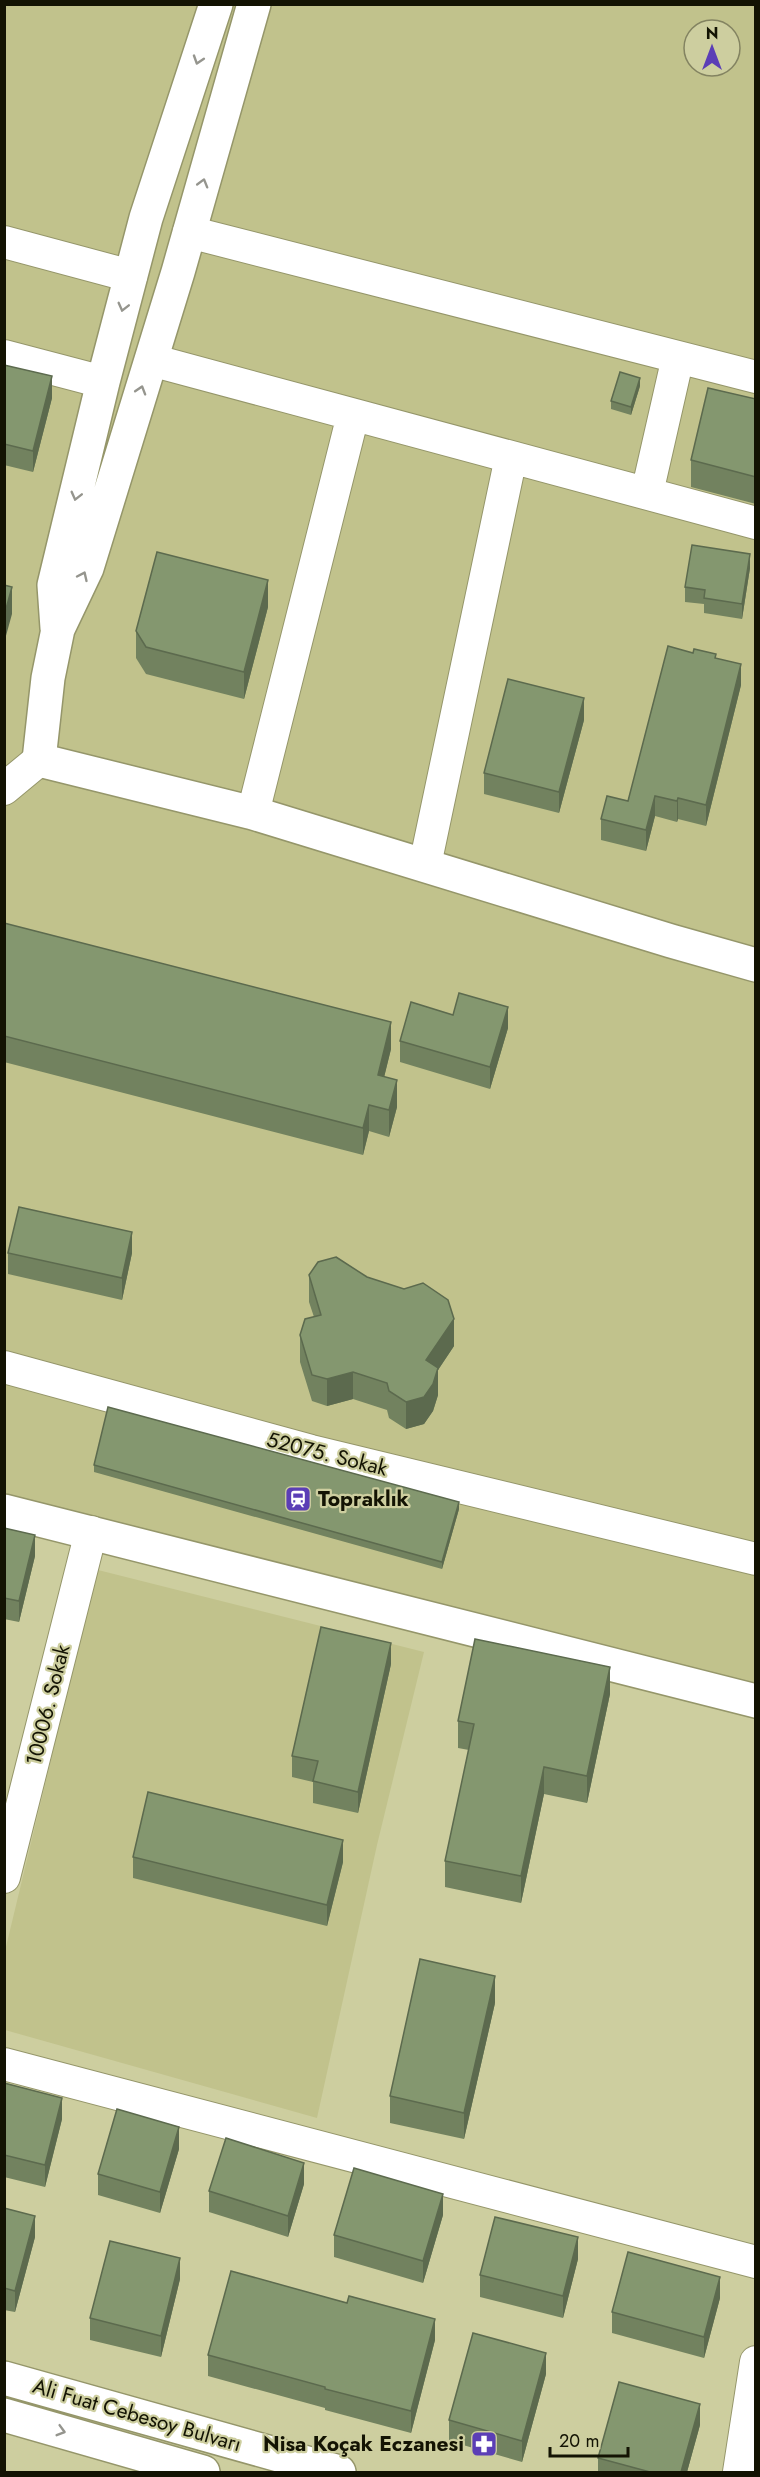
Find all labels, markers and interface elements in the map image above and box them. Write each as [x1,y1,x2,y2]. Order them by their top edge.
north arrow [682,18,742,78]
text: N [706,22,718,45]
one-way arrow [193,54,206,65]
one-way arrow [196,179,208,189]
one-way arrow [117,302,130,312]
one-way arrow [134,385,146,396]
one-way arrow [70,491,83,501]
one-way arrow [75,572,87,583]
street label: 52075. Sokak [263,1425,391,1484]
station icon: Topraklık [283,1484,313,1514]
place label: Topraklık [318,1484,409,1514]
street label: 10006. Sokak [19,1641,78,1769]
street label: Ali Fuat Cebesoy Bulvarı [29,2371,245,2459]
scale bar [550,2420,628,2458]
one-way arrow [56,2423,66,2436]
text: 20 m [559,2428,599,2454]
place label: Nisa Koçak Eczanesi [263,2429,464,2459]
pharmacy icon: Nisa Koçak Eczanesi [469,2429,499,2459]

